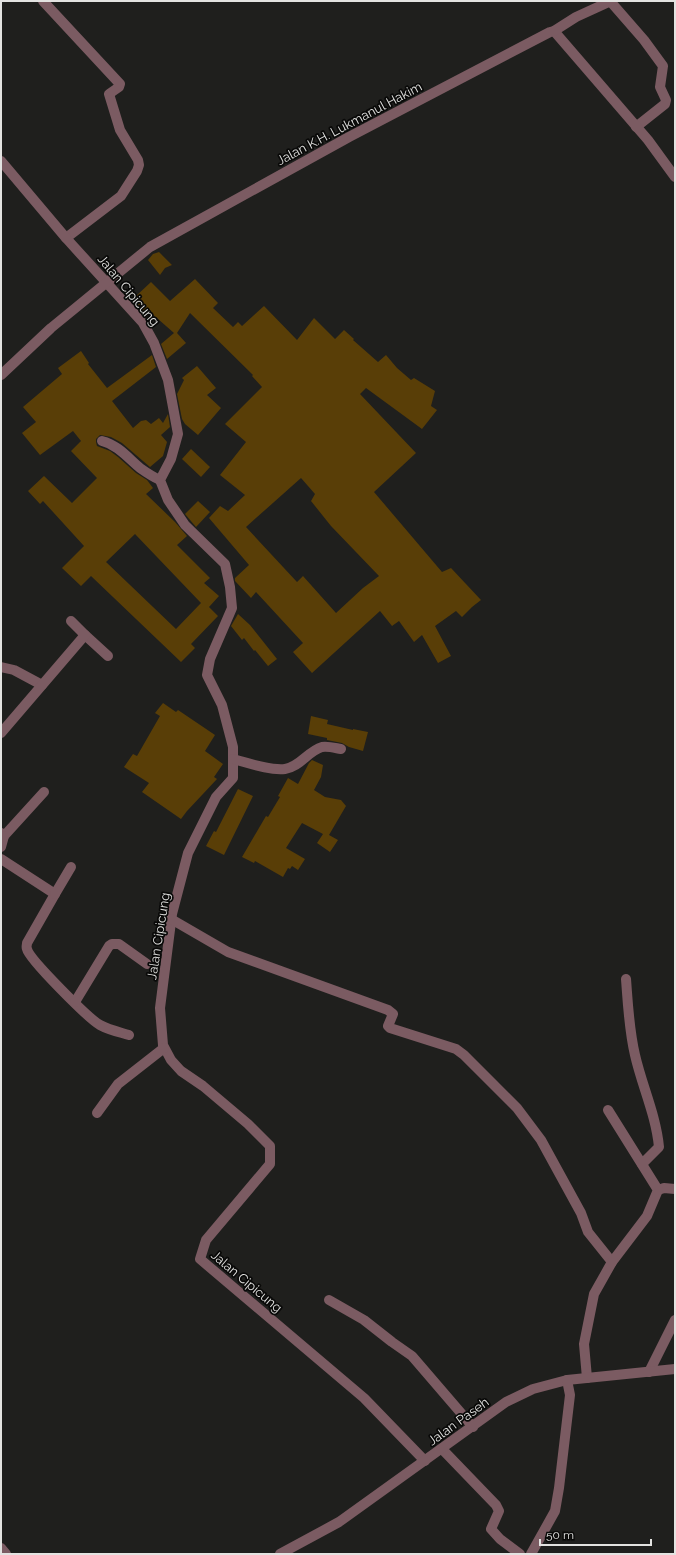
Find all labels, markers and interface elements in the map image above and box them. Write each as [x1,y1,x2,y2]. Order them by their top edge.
street label: Jalan K.H. Lukmanul Hakim [274,79,424,168]
street label: Jalan Cipicung [95,252,163,329]
street label: Jalan Cipicung [144,892,173,981]
street label: Jalan Cipicung [208,1247,285,1315]
street label: Jalan Paseh [425,1394,492,1448]
scale bar [540,1521,651,1547]
text: 50 m [546,1528,574,1542]

